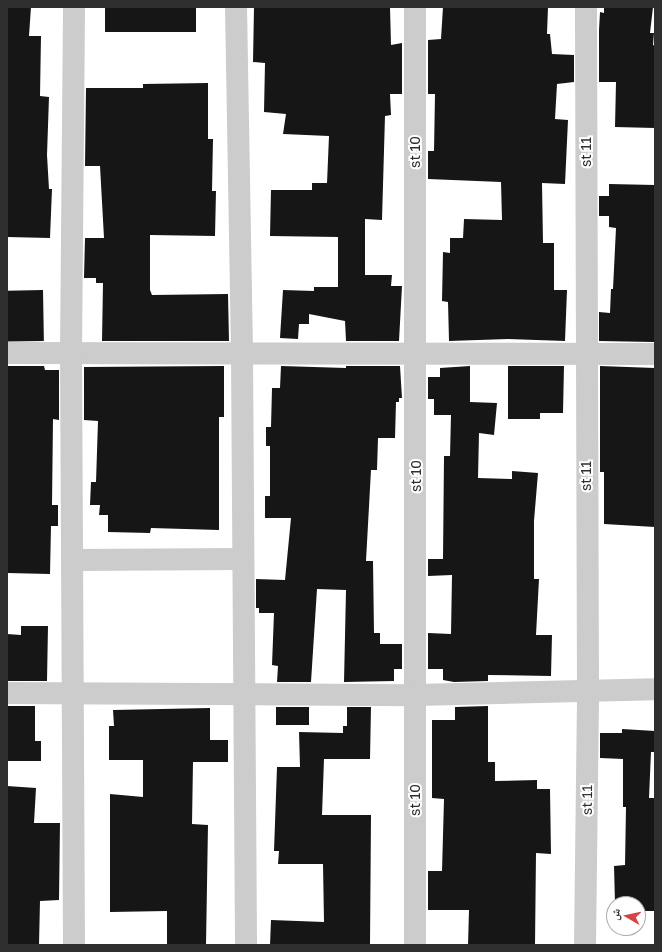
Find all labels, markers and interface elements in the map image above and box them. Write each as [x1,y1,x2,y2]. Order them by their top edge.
street label: st 10 [407,136,423,168]
street label: st 11 [578,137,594,167]
street label: st 10 [408,460,424,492]
street label: st 11 [578,461,594,491]
street label: st 10 [407,784,423,816]
street label: st 11 [578,785,596,815]
north arrow [606,896,646,936]
text: ش [607,907,622,921]

